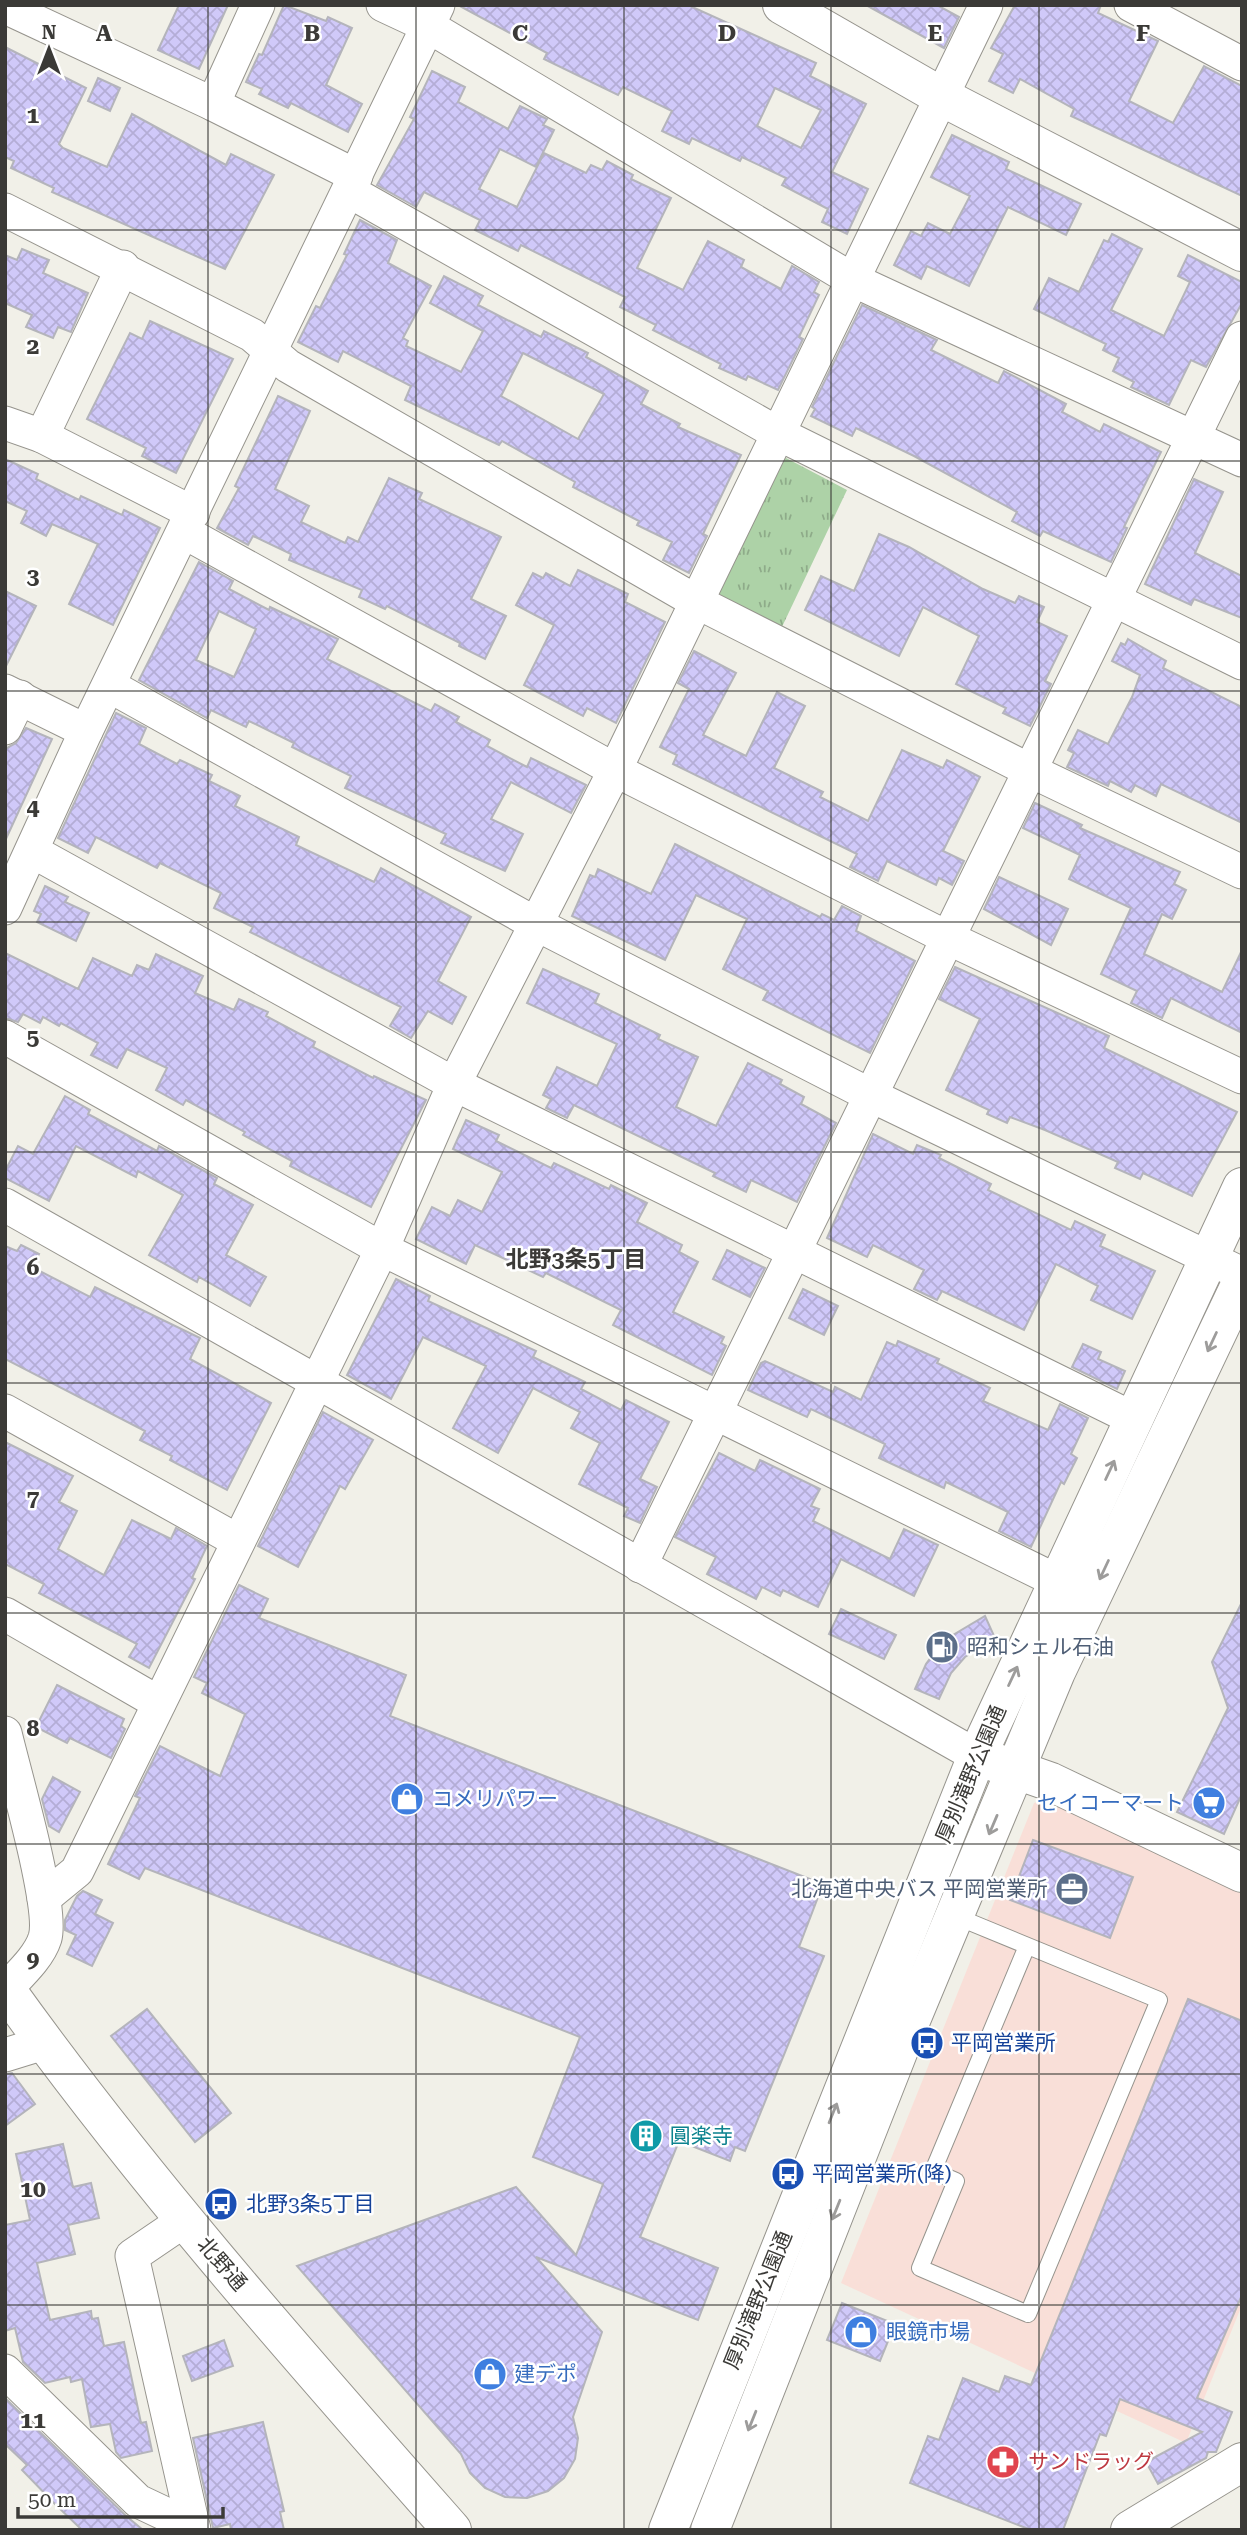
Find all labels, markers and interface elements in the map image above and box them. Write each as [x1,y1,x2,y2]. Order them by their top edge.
north arrow [14,14,84,84]
text: A [96,20,113,47]
text: B [304,20,320,47]
text: C [512,20,528,47]
text: D [718,20,736,47]
text: E [928,20,942,47]
text: F [1136,20,1150,47]
text: N [42,21,57,44]
text: 1 [27,102,40,129]
text: 2 [27,333,39,360]
text: 3 [27,563,40,590]
text: 4 [27,794,40,821]
text: 5 [27,1024,40,1051]
district label: 北野3条5丁目 [506,1246,646,1273]
text: 6 [27,1254,40,1281]
one-way arrow [1205,1331,1219,1352]
one-way arrow [1104,1460,1117,1481]
text: 7 [27,1485,40,1512]
one-way arrow [1097,1559,1110,1580]
fuel station icon: 昭和シェル石油 [923,1628,961,1666]
place label: 昭和シェル石油 [967,1635,1114,1659]
one-way arrow [1007,1666,1020,1687]
street label: 厚別滝野公園通 [931,1702,1011,1846]
text: 8 [27,1715,40,1742]
shop icon: コメリパワー [388,1780,426,1818]
supermarket icon: セイコーマート [1190,1784,1228,1822]
place label: コメリパワー [432,1787,558,1811]
place label: セイコーマート [1037,1791,1184,1815]
one-way arrow [985,1814,998,1836]
office icon: 北海道中央バス 平岡営業所 [1053,1870,1091,1908]
place label: 北海道中央バス 平岡営業所 [791,1877,1048,1901]
text: 9 [27,1946,40,1973]
bus stop icon: 平岡営業所 [908,2024,946,2062]
place label: 平岡営業所 [951,2031,1056,2055]
one-way arrow [827,2102,840,2124]
building icon: 圓楽寺 [627,2117,665,2155]
place label: 圓楽寺 [670,2124,733,2148]
bus stop icon: 平岡営業所(降) [769,2155,807,2193]
place label: 平岡営業所(降) [812,2162,952,2186]
text: 10 [20,2176,46,2203]
bus stop icon: 北野3条5丁目 [202,2185,240,2223]
place label: 北野3条5丁目 [246,2192,375,2216]
one-way arrow [828,2198,841,2220]
street label: 厚別滝野公園通 [719,2227,797,2373]
street label: 北野通 [192,2232,252,2296]
shop icon: 眼鏡市場 [842,2313,880,2351]
place label: 眼鏡市場 [886,2320,970,2344]
shop icon: 建デポ [471,2355,509,2393]
place label: 建デポ [514,2362,577,2386]
text: 11 [20,2407,46,2434]
one-way arrow [745,2410,758,2432]
pharmacy icon: サンドラッグ [984,2443,1022,2481]
place label: サンドラッグ [1028,2450,1154,2474]
scale bar [18,2476,222,2520]
text: 50 m [28,2488,76,2512]

